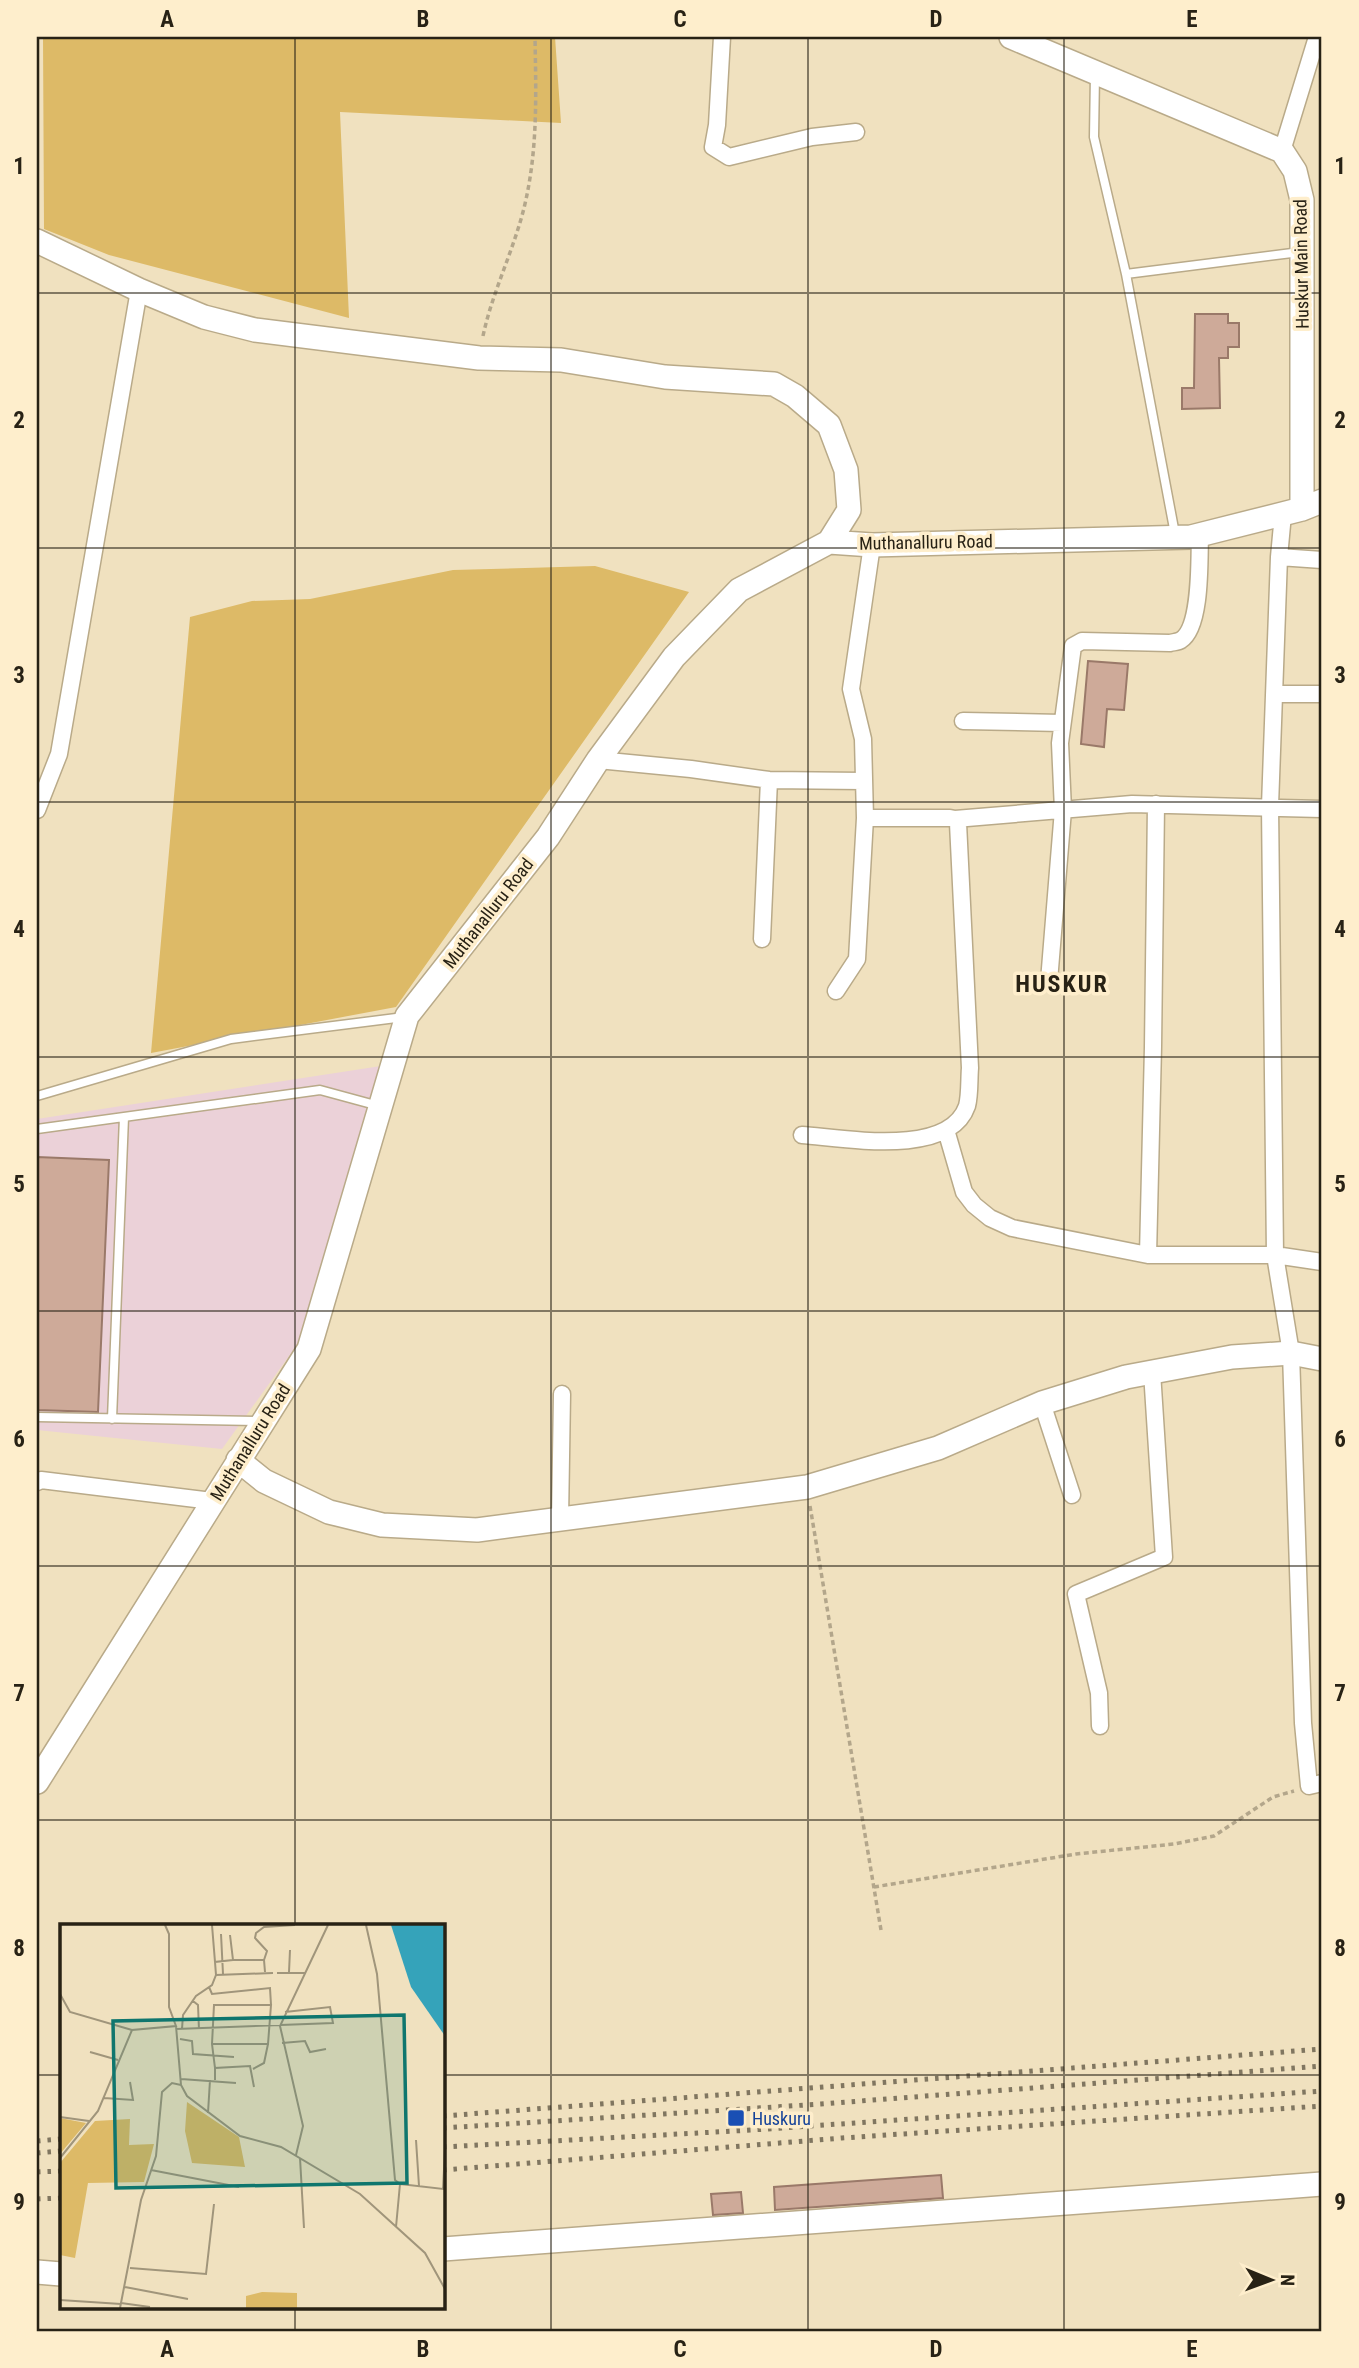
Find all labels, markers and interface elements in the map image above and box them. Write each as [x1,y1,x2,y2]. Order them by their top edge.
text: A [160,6,174,33]
text: B [417,6,429,33]
text: C [673,6,687,33]
text: D [930,6,943,33]
text: E [1186,6,1198,33]
text: 1 [13,153,25,180]
text: 1 [1334,153,1346,180]
street label: Huskur Main Road [1289,199,1313,329]
text: 2 [13,407,25,434]
text: 2 [1334,407,1346,434]
street label: Muthanalluru Road [859,530,993,554]
text: 3 [13,662,25,689]
text: 3 [1334,662,1346,689]
street label: Muthanalluru Road [439,854,537,972]
text: 4 [13,916,25,943]
text: 4 [1334,916,1346,943]
district label: HUSKUR [1015,970,1109,998]
text: 5 [13,1171,25,1198]
text: 5 [1334,1171,1346,1198]
street label: Muthanalluru Road [206,1380,294,1504]
text: 6 [13,1426,25,1453]
text: 6 [1334,1426,1346,1453]
text: 7 [13,1680,25,1707]
text: 7 [1334,1680,1346,1707]
inset map [60,1924,444,2308]
text: 8 [13,1935,25,1962]
text: 8 [1334,1935,1346,1962]
marker: Huskuru [726,2108,746,2128]
place label: Huskuru [752,2108,811,2129]
text: 9 [13,2189,25,2216]
text: 9 [1334,2189,1346,2216]
north arrow [1236,2246,1306,2316]
text: N [1276,2274,1299,2286]
text: A [160,2336,174,2363]
text: B [417,2336,429,2363]
text: C [673,2336,687,2363]
text: D [930,2336,943,2363]
text: E [1186,2336,1198,2363]

